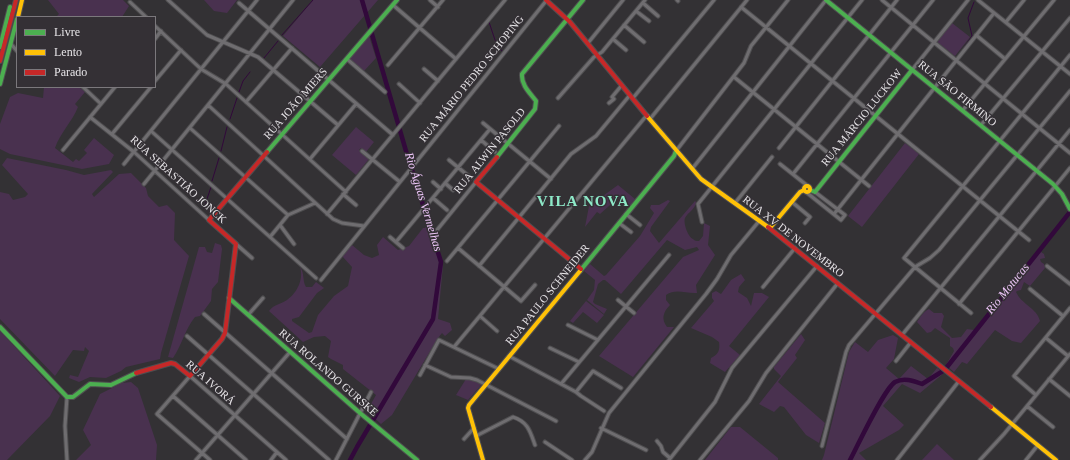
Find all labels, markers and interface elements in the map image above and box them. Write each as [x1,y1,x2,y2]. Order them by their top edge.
street label: RUA MÁRIO PEDRO SCHOPING [417,13,527,145]
legend [16,16,156,88]
text: Livre [54,25,80,39]
text: Lento [54,45,82,59]
street label: RUA SÃO FIRMINO [915,58,999,130]
text: Parado [54,65,87,79]
street label: RUA JOÃO MIERS [261,66,331,142]
street label: RUA MÁRCIO LUCKOW [819,67,905,169]
street label: RUA ALWIN PASOLD [451,106,529,196]
street label: RUA SEBASTIÃO JONCK [127,133,229,227]
water label: Rio Águas Vermelhas [401,151,445,253]
district label: VILA NOVA [537,193,629,211]
street label: RUA XV DE NOVEMBRO [740,193,846,281]
street label: RUA PAULO SCHNEIDER [503,242,593,348]
water label: Rio Motucas [983,261,1033,317]
street label: RUA ROLANDO GURSKE [276,327,380,419]
street label: RUA IVORÁ [183,358,237,408]

